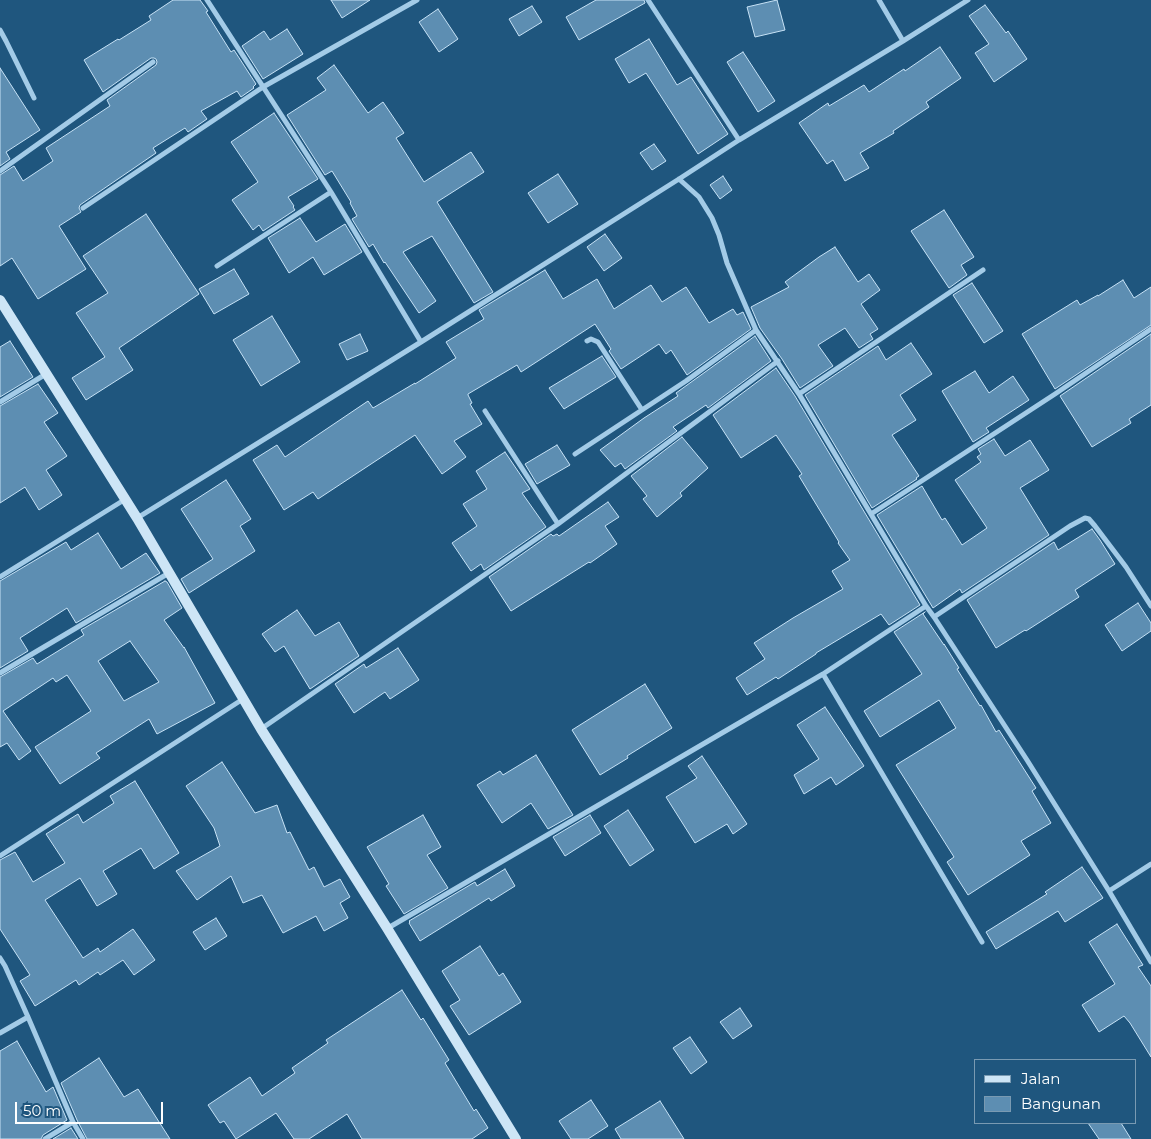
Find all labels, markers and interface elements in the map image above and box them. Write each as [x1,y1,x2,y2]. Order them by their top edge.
legend [974,1059,1136,1124]
text: Jalan [1021,1069,1060,1088]
scale bar [18,1092,165,1124]
text: Bangunan [1021,1094,1101,1113]
text: 50 m [23,1101,61,1120]

